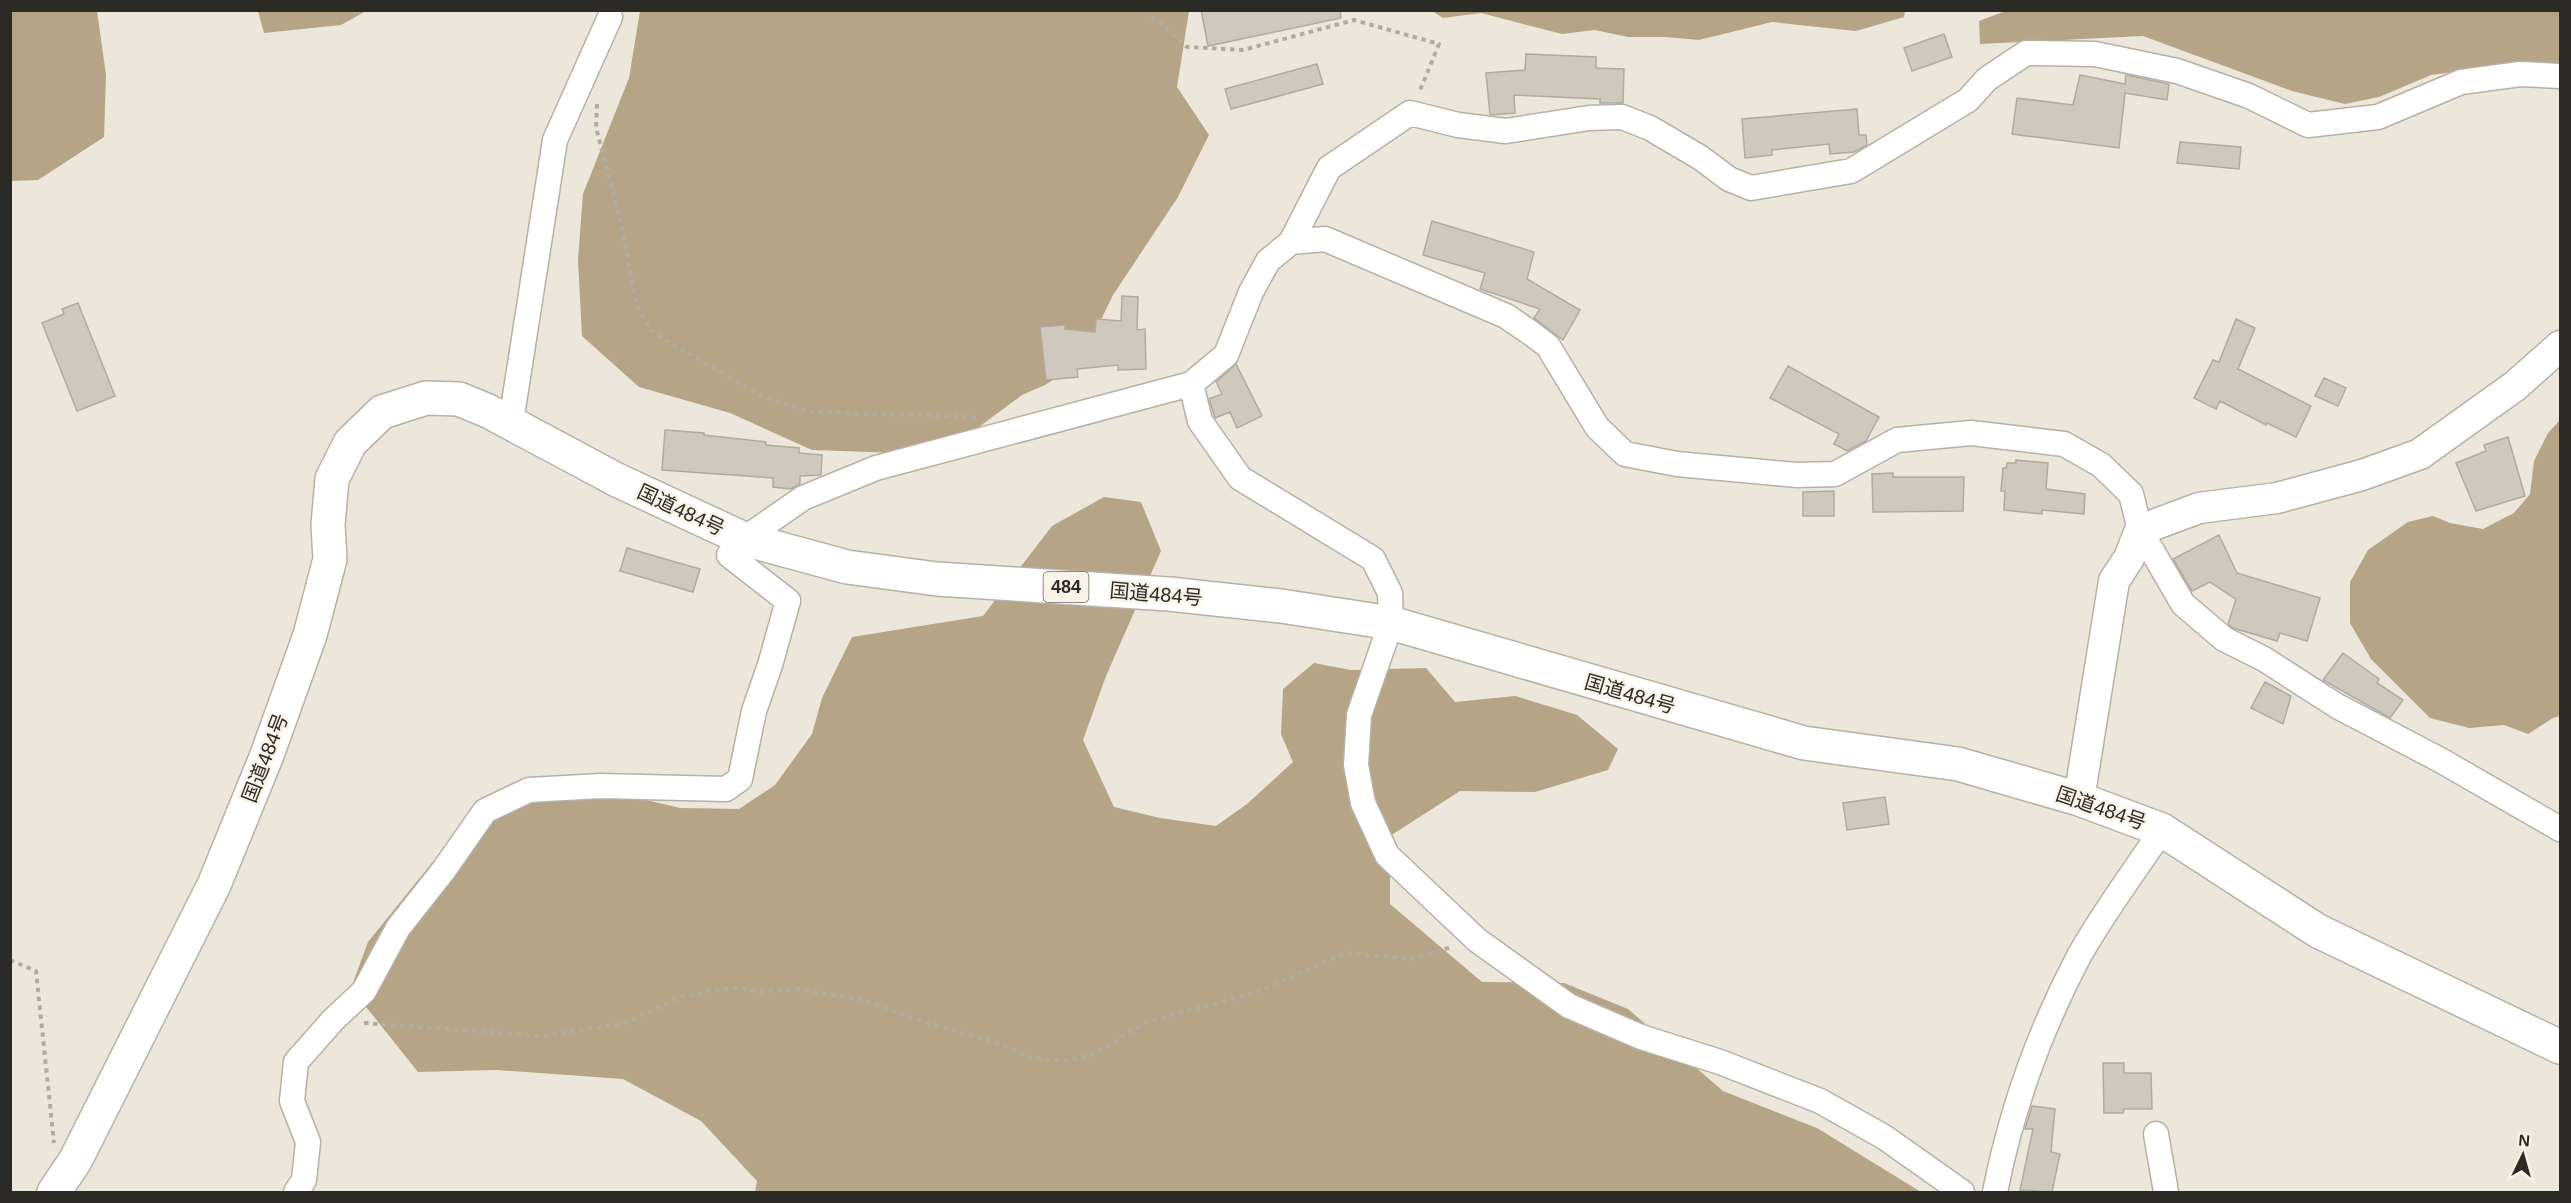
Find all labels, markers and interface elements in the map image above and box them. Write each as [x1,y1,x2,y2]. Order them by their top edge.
street label: 国道484号 [634,480,728,540]
road number: 484 [1044,572,1088,602]
street label: 国道484号 [1109,579,1203,609]
street label: 国道484号 [1582,671,1678,717]
street label: 国道484号 [238,710,292,806]
street label: 国道484号 [2053,782,2149,834]
north arrow [2493,1125,2553,1185]
text: N [2518,1132,2531,1150]

